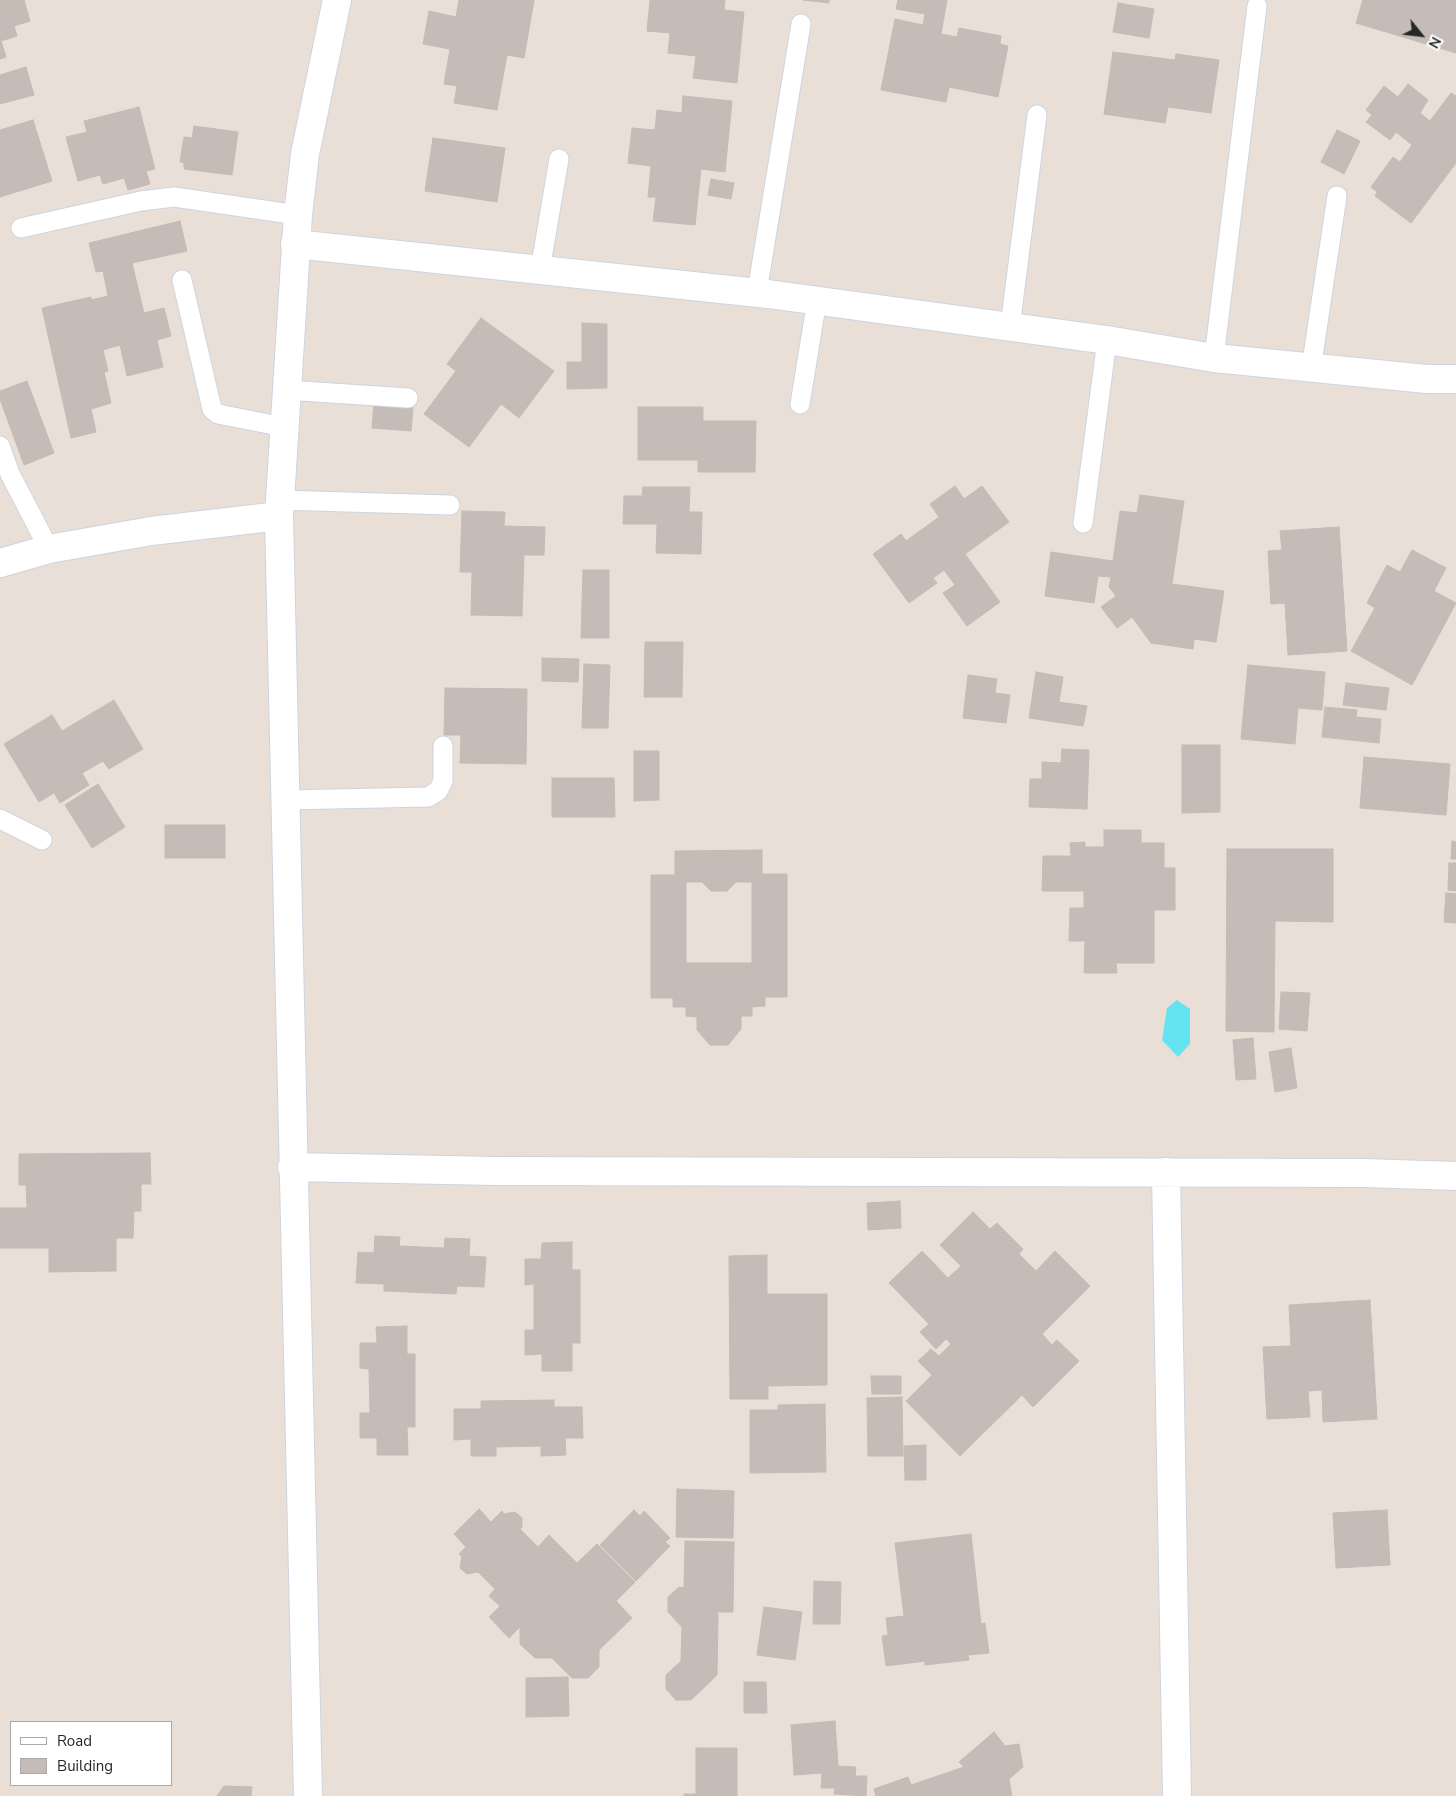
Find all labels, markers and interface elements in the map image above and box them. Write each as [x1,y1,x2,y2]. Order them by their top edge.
north arrow [1396,10,1446,60]
text: N [1424,33,1445,52]
legend [10,1721,172,1786]
text: Road [57,1731,92,1751]
text: Building [57,1756,113,1776]

